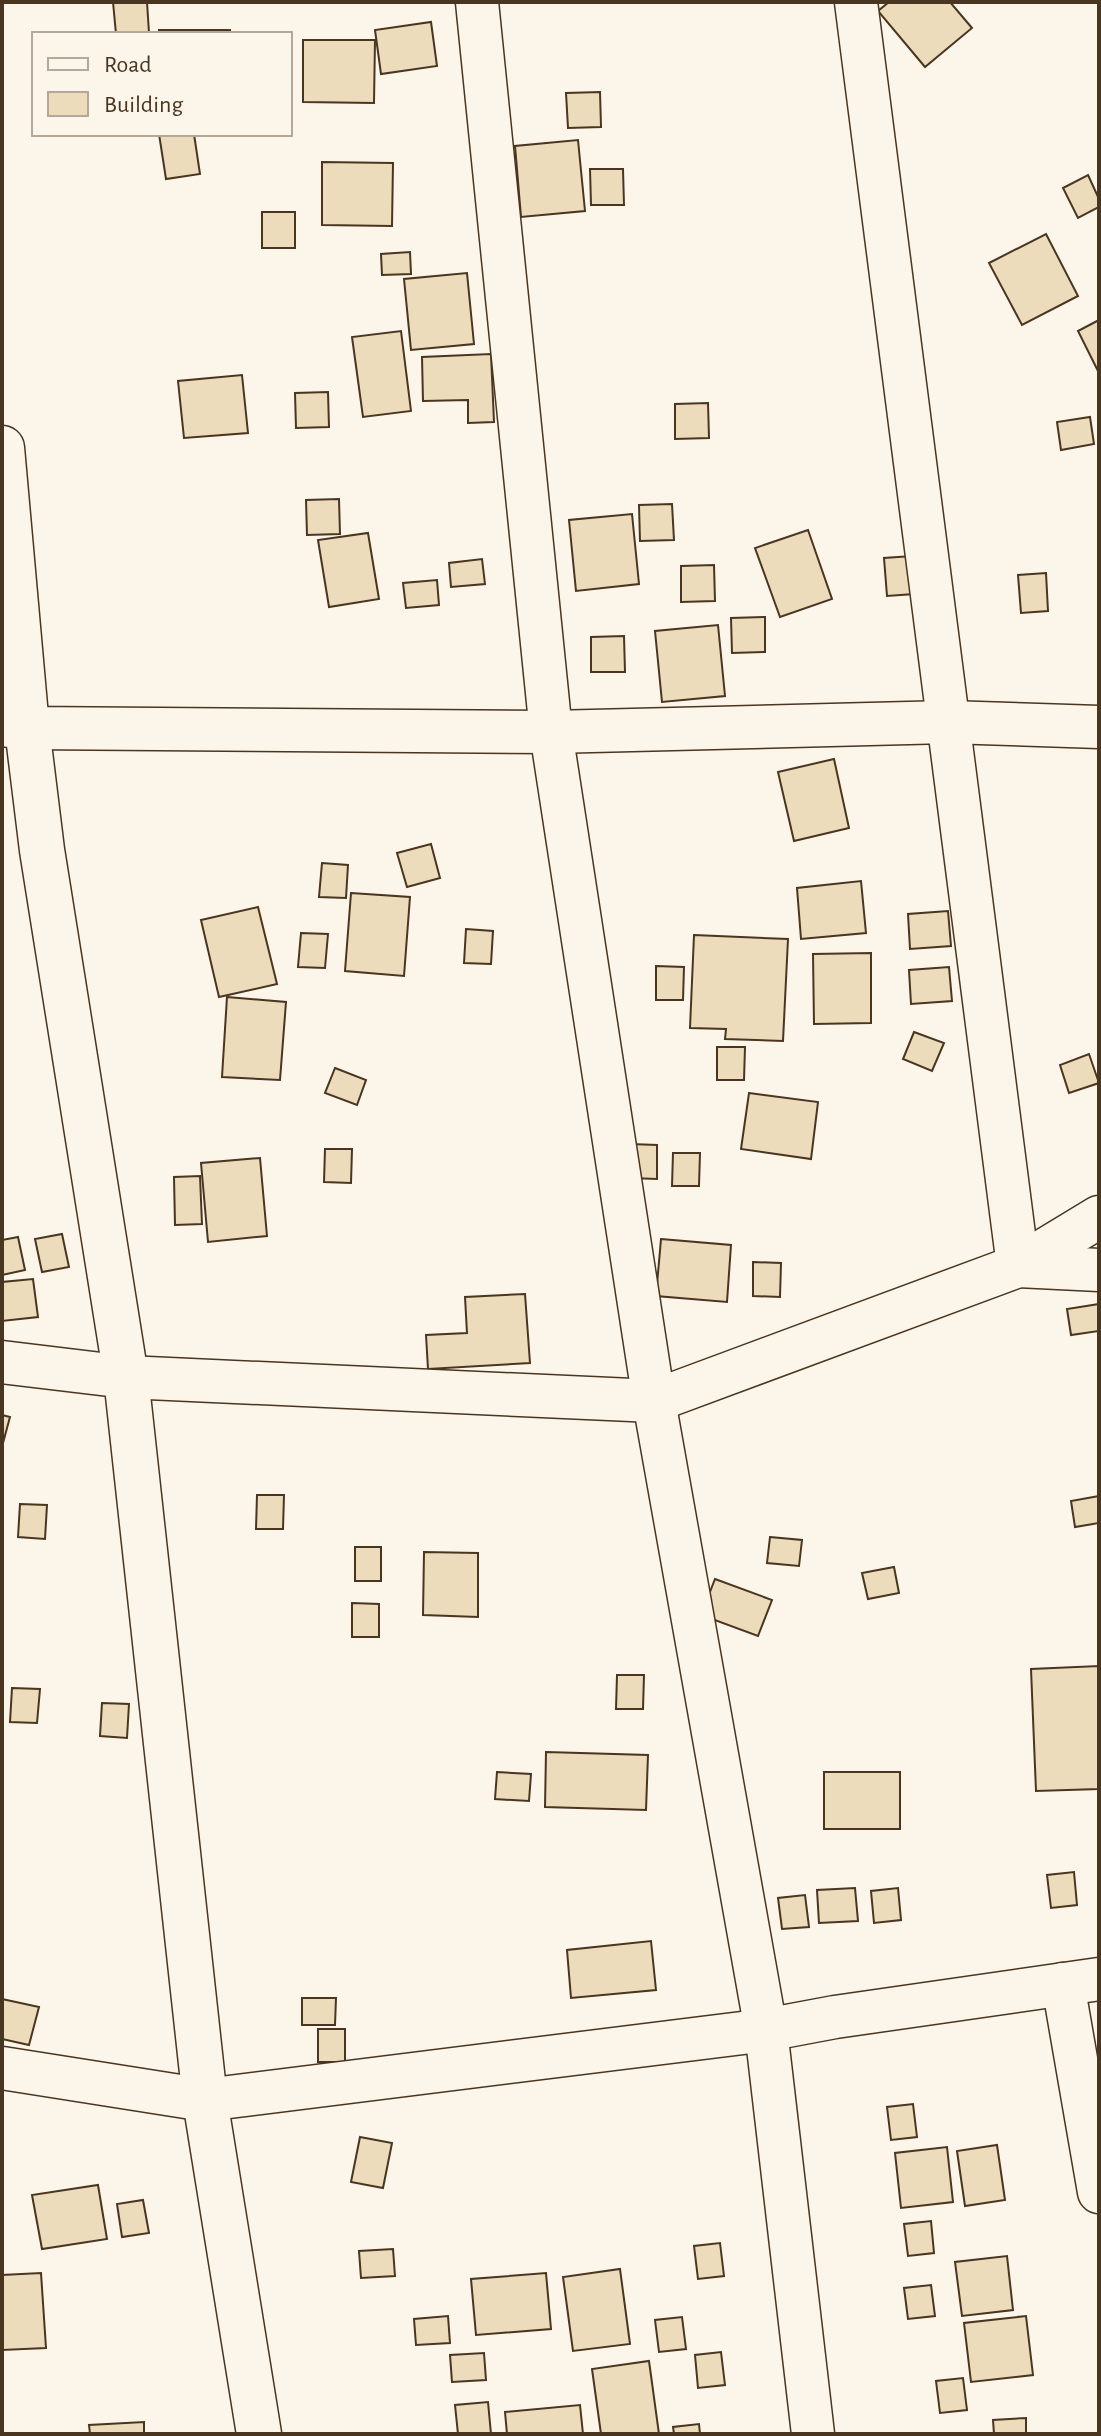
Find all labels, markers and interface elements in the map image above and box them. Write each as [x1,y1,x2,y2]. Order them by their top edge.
legend [32,32,292,136]
text: Road [104,53,152,77]
text: Building [104,93,183,117]

